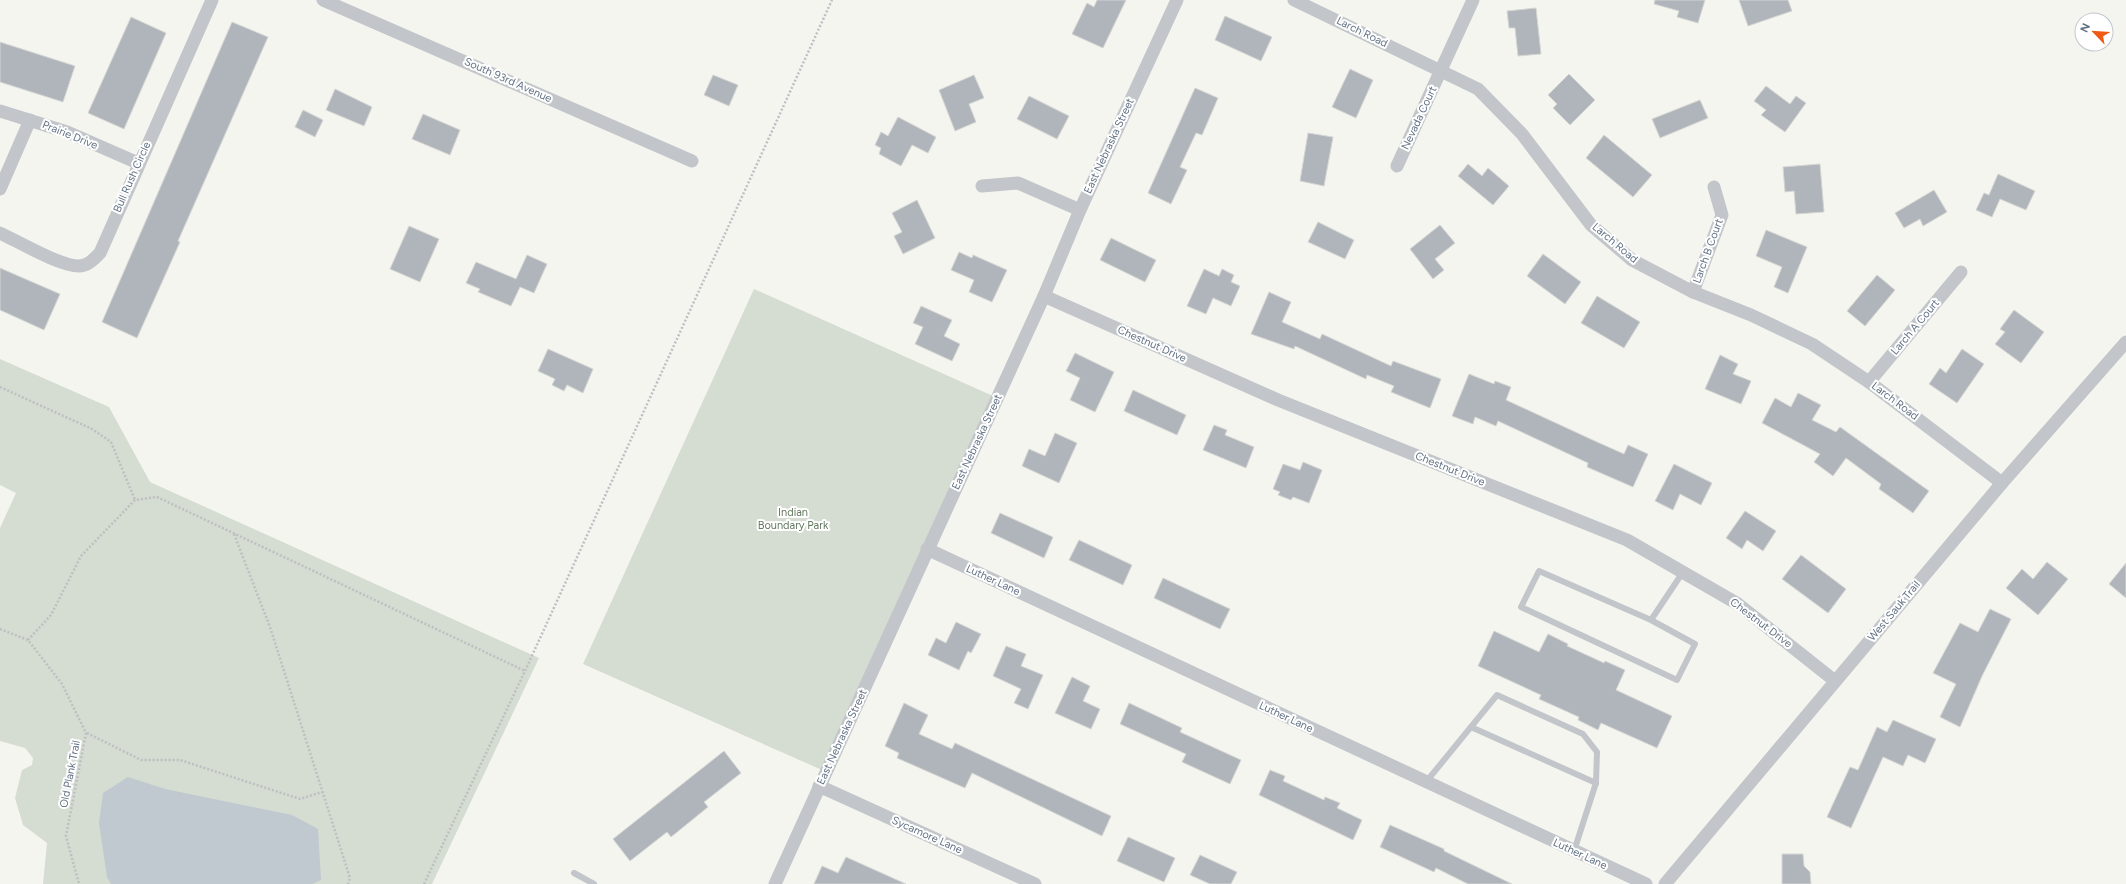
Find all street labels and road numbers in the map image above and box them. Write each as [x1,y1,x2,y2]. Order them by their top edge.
street label: Larch Road [1334,14,1390,50]
street label: South 93rd Avenue [462,55,554,105]
street label: Nevada Court [1399,84,1439,152]
street label: East Nebraska Street [1081,96,1137,196]
street label: Prairie Drive [40,118,100,152]
street label: Bull Rush Circle [111,140,153,214]
street label: Larch B Court [1690,217,1726,285]
street label: Larch Road [1590,220,1640,266]
street label: Larch A Court [1888,297,1942,357]
street label: Chestnut Drive [1116,323,1188,365]
street label: Larch Road [1869,379,1921,423]
street label: East Nebraska Street [949,392,1005,492]
street label: Chestnut Drive [1413,449,1487,489]
street label: Luther Lane [964,562,1022,598]
street label: West Sauk Trail [1865,578,1923,644]
street label: Chestnut Drive [1728,596,1794,650]
street label: East Nebraska Street [814,687,870,787]
street label: Luther Lane [1257,699,1315,735]
street label: Old Plank Trail [57,739,83,809]
street label: Sycamore Lane [890,814,964,856]
street label: Luther Lane [1551,836,1609,872]

